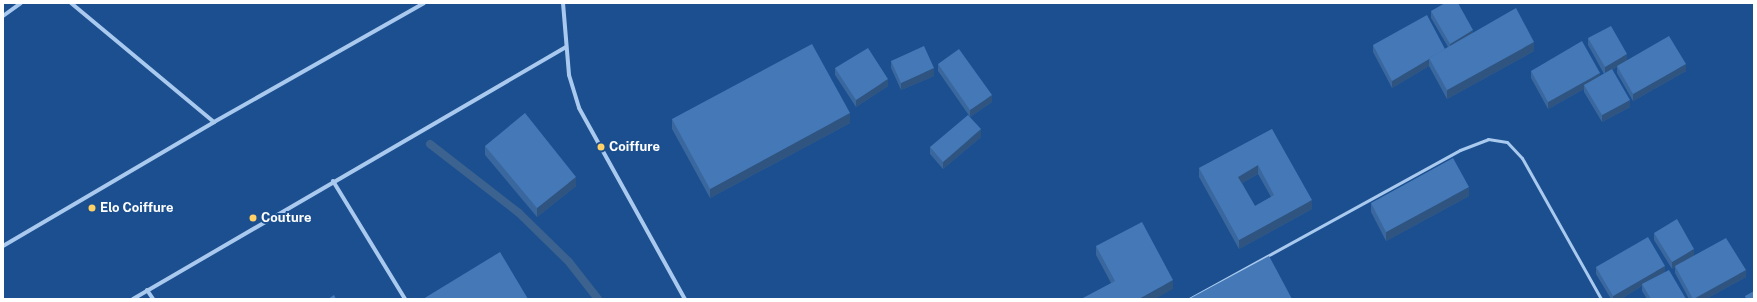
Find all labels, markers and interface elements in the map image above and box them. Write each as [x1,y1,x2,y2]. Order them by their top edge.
place label: Coiffure [609,139,660,155]
marker: Coiffure [596,142,606,152]
place label: Elo Coiffure [100,200,174,216]
marker: Elo Coiffure [87,203,97,213]
place label: Couture [261,210,311,226]
marker: Couture [248,213,258,223]

